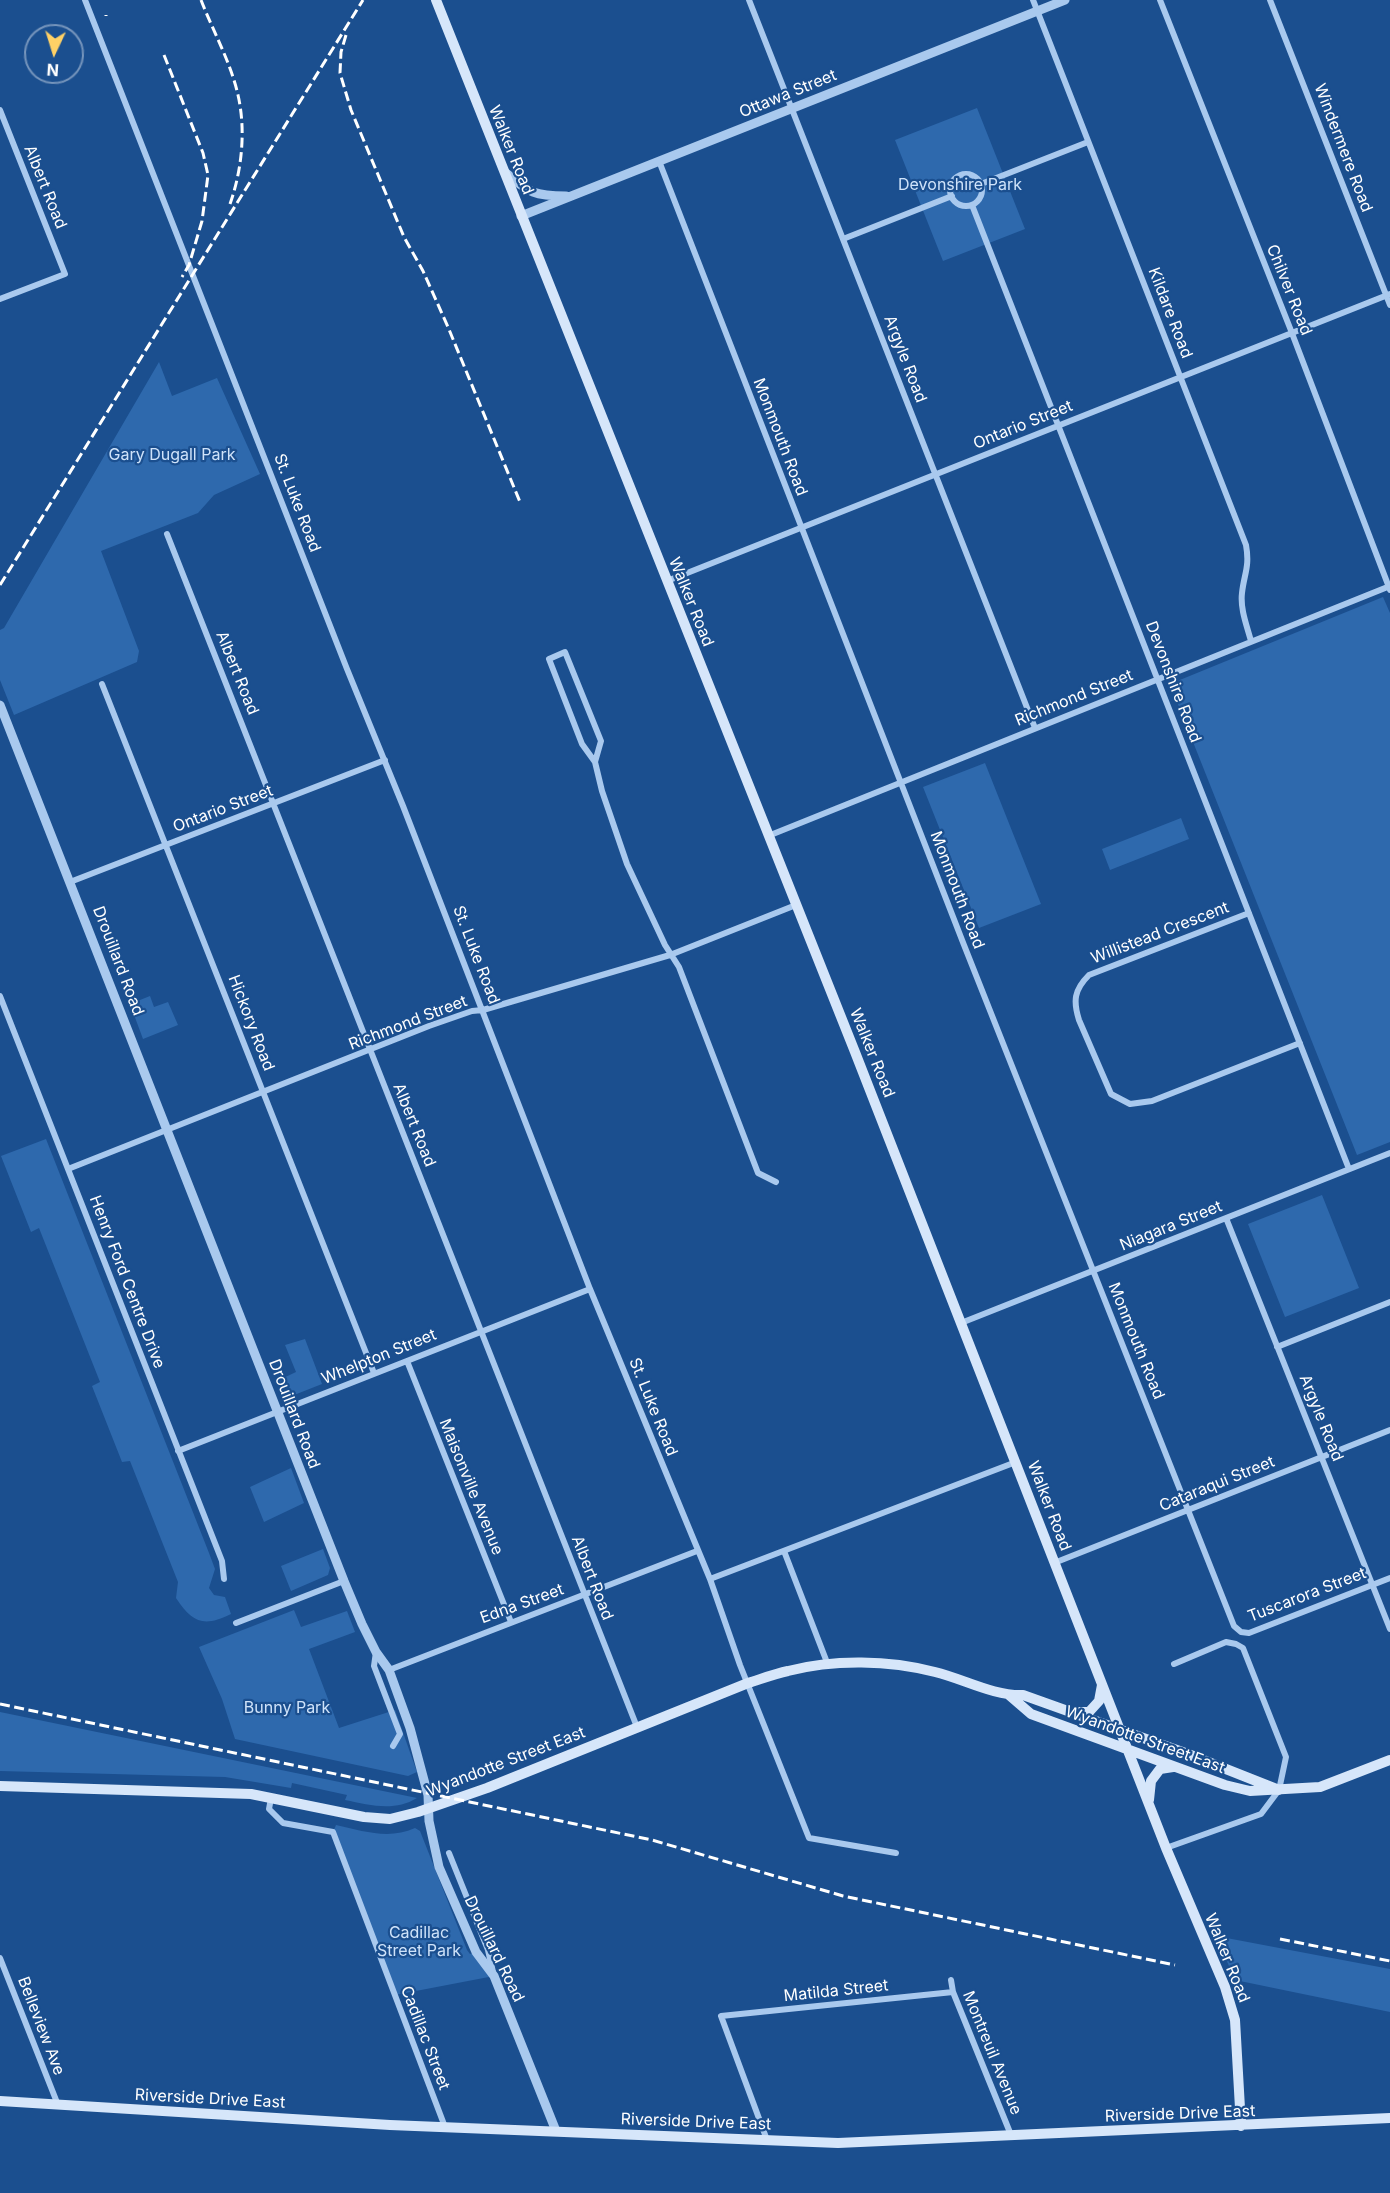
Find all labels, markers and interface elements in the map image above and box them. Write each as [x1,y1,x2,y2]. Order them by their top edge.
north arrow [24,24,84,84]
text: N [46,60,60,80]
street label: Ottawa Street [737,66,839,122]
street label: Windermere Road [1310,81,1376,215]
street label: Walker Road [484,103,538,197]
street label: Albert Road [19,142,71,232]
park label: Devonshire Park [898,175,1022,195]
street label: Chilver Road [1262,242,1316,338]
street label: Kildare Road [1144,265,1196,361]
street label: Argyle Road [880,313,930,405]
street label: Monmouth Road [749,376,811,498]
street label: Ontario Street [971,396,1075,454]
park label: Gary Dugall Park [109,445,236,465]
street label: St. Luke Road [269,451,325,555]
street label: Walker Road [664,555,718,649]
street label: Devonshire Road [1141,619,1205,745]
street label: Albert Road [211,628,263,718]
street label: Richmond Street [1012,666,1136,730]
street label: Ontario Street [170,781,276,837]
street label: Monmouth Road [926,829,988,951]
street label: Willistead Crescent [1088,898,1232,968]
street label: St. Luke Road [448,903,504,1007]
street label: Drouillard Road [88,904,148,1018]
street label: Hickory Road [224,972,278,1074]
street label: Richmond Street [346,992,470,1054]
street label: Walker Road [845,1006,899,1100]
street label: Albert Road [388,1080,440,1170]
street label: Henry Ford Centre Drive [85,1193,169,1371]
street label: Niagara Street [1117,1197,1225,1255]
street label: Monmouth Road [1104,1280,1168,1402]
street label: Whelpton Street [319,1325,439,1389]
street label: St. Luke Road [625,1355,681,1459]
street label: Drouillard Road [264,1357,324,1471]
street label: Argyle Road [1295,1372,1347,1464]
street label: Maisonville Avenue [435,1416,507,1558]
street label: Cataraqui Street [1156,1452,1278,1516]
street label: Walker Road [1023,1458,1075,1554]
street label: Albert Road [567,1533,617,1623]
street label: Tuscarora Street [1245,1564,1369,1626]
street label: Edna Street [478,1580,566,1628]
park label: Bunny Park [244,1698,330,1718]
street label: Wyandotte Street East [1063,1702,1227,1778]
street label: Wyandotte Street East [424,1723,588,1801]
street label: Drouillard Road [460,1893,528,2005]
street label: Walker Road [1200,1911,1254,2005]
park label: Cadillac Street Park [377,1923,461,1961]
street label: Belleview Ave [13,1974,69,2078]
street label: Matilda Street [783,1976,889,2006]
street label: Cadillac Street [396,1983,454,2093]
street label: Montreuil Avenue [958,1988,1026,2118]
street label: Riverside Drive East [134,2085,286,2113]
street label: Riverside Drive East [1104,2102,1256,2126]
street label: Riverside Drive East [620,2110,772,2134]

